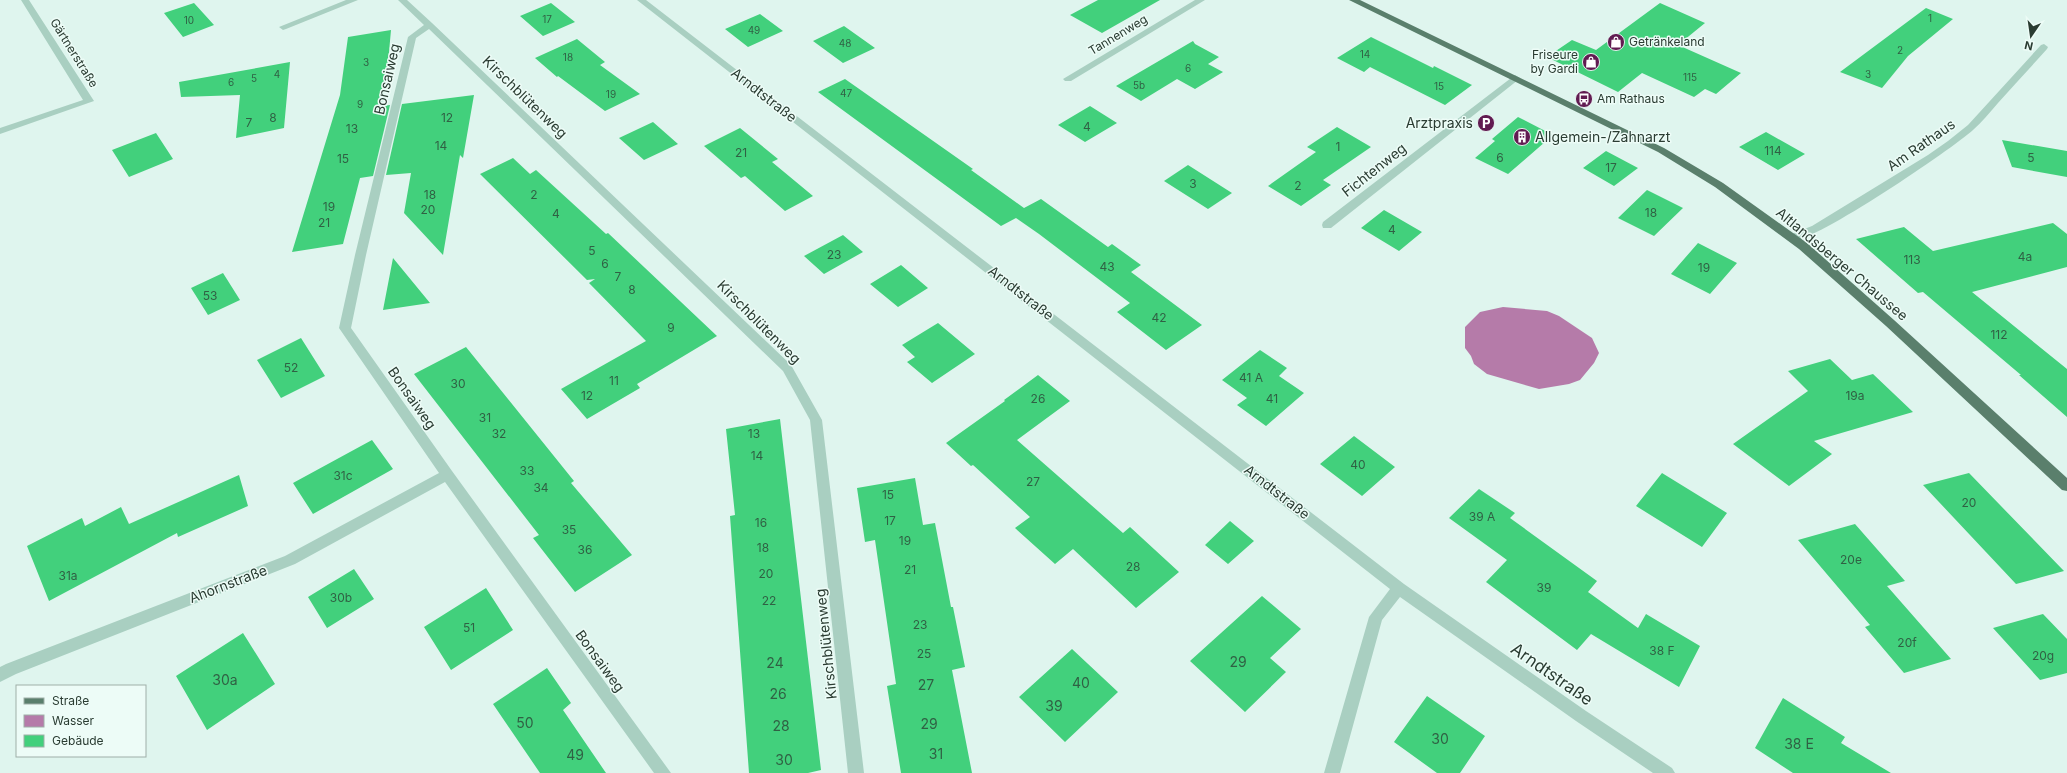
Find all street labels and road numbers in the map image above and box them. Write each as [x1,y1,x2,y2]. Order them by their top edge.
street label: Tannenweg [1086,11,1150,58]
street label: Gärtnerstraße [47,15,102,90]
street label: Bonsaiweg [370,42,403,116]
street label: Kirschblütenweg [480,52,571,141]
street label: Arndtstraße [728,64,800,125]
street label: Am Rathaus [1883,115,1958,174]
street label: Fichtenweg [1338,139,1409,200]
street label: Altlandsberger Chaussee [1773,203,1912,324]
street label: Arndtstraße [985,262,1057,323]
street label: Kirschblütenweg [714,276,805,367]
street label: Bonsaiweg [385,363,440,432]
street label: Arndtstraße [1241,461,1313,522]
street label: Ahornstraße [187,561,269,606]
street label: Kirschblütenweg [811,588,840,700]
street label: Bonsaiweg [572,626,629,695]
street label: Arndtstraße [1507,638,1597,710]

